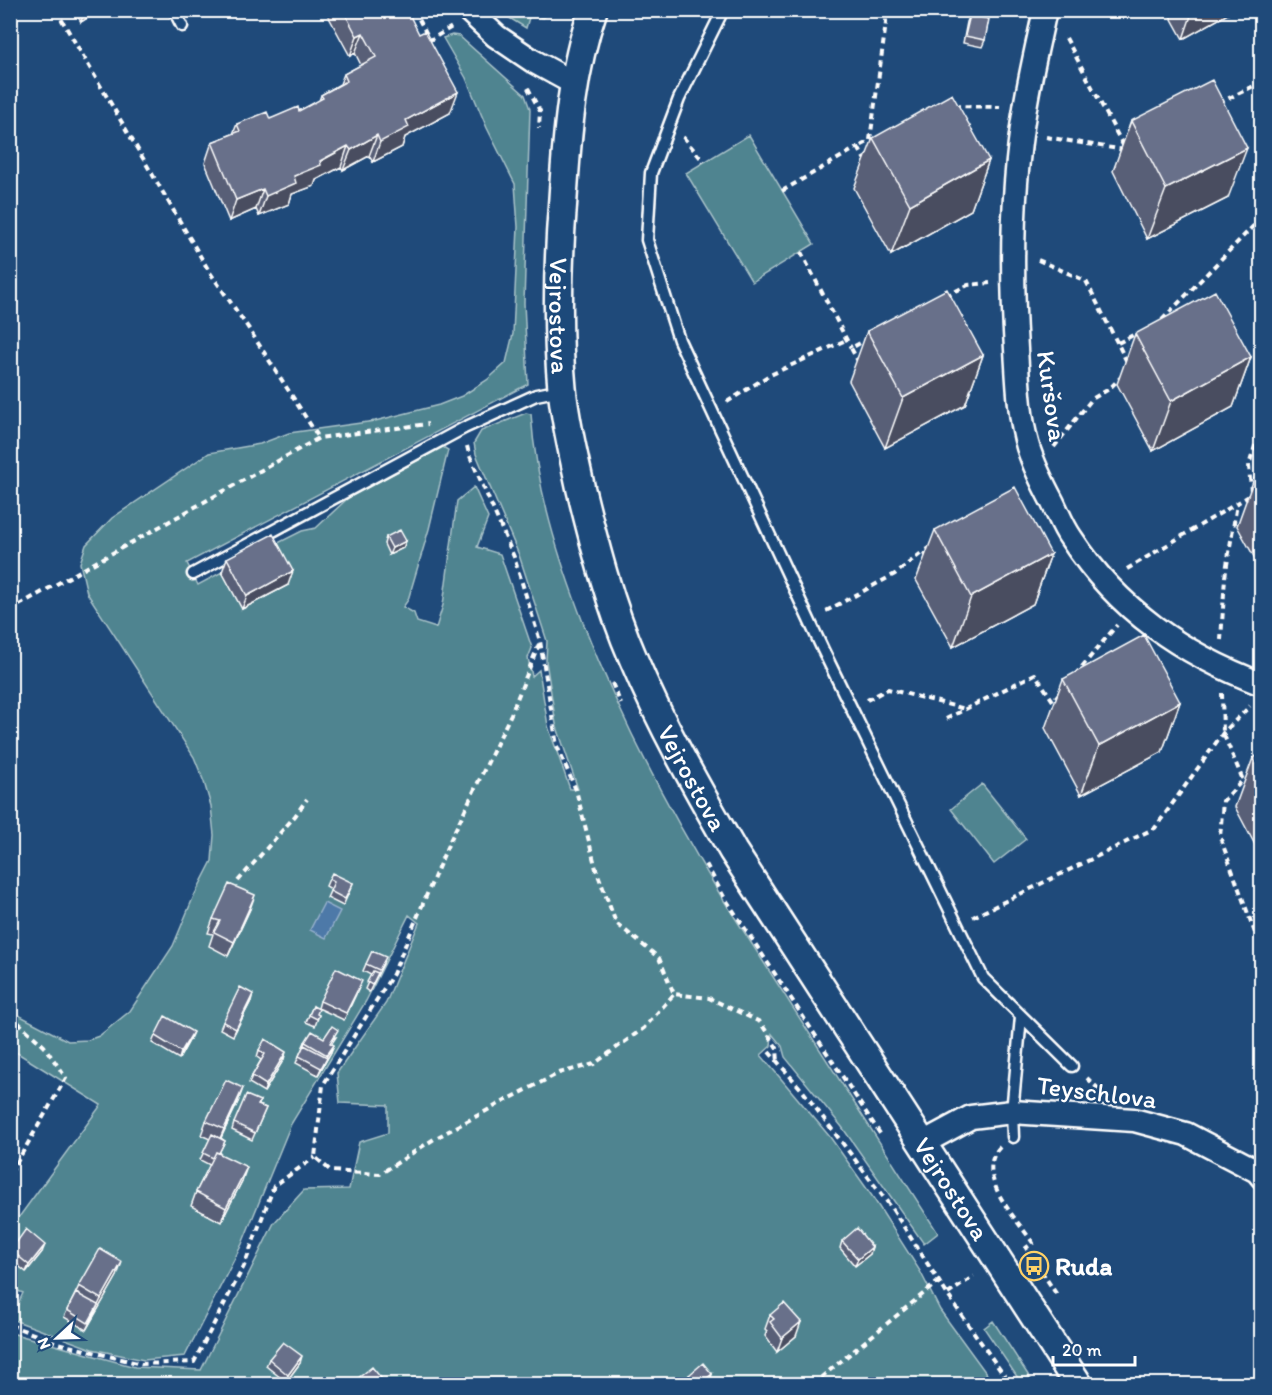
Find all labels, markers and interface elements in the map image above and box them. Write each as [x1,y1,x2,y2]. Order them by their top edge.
street label: Vejrostova [542,257,577,376]
street label: Kuršova [1030,349,1074,444]
street label: Vejrostova [651,719,735,837]
street label: Teyschlova [1035,1069,1159,1115]
street label: Vejrostova [907,1131,997,1247]
bus stop icon: Ruda [1018,1250,1050,1282]
place label: Ruda [1055,1250,1112,1282]
north arrow [27,1308,87,1368]
scale bar [1053,1329,1136,1367]
text: N [33,1335,54,1352]
text: 20 m [1062,1339,1102,1361]

